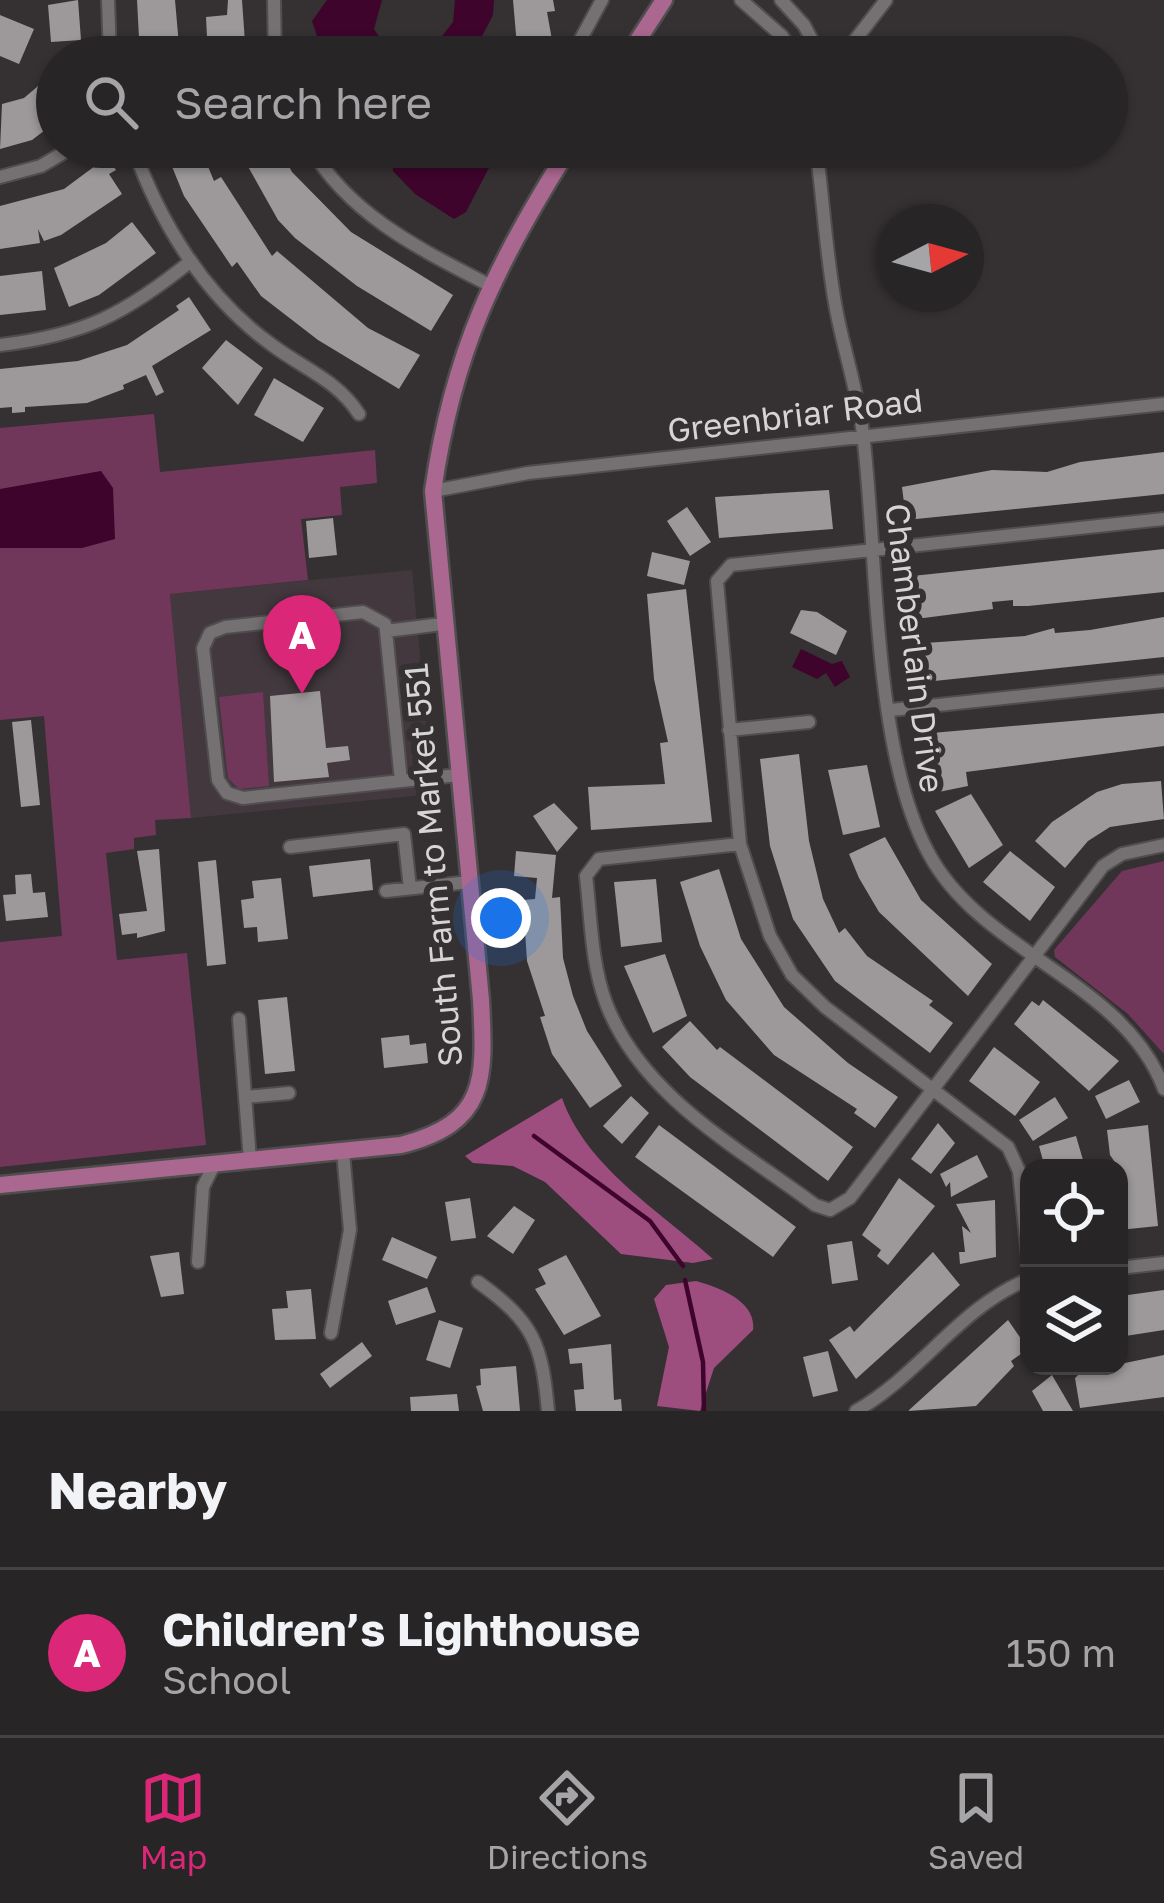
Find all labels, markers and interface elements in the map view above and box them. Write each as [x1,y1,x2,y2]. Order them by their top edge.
search box [36,36,1128,168]
icon: search [78,69,144,135]
text: Search here [174,75,432,129]
north arrow [876,204,984,312]
street label: Greenbriar Road [665,379,925,450]
street label: Chamberlain Drive [878,501,953,795]
pin: A [263,595,341,694]
street label: South Farm to Market 551 [395,662,470,1068]
your location [471,888,531,948]
map controls [1020,1159,1128,1375]
button: locate [1020,1159,1128,1267]
button: layers [1020,1267,1128,1375]
text: Nearby [48,1459,227,1520]
text: Children’s Lighthouse [162,1602,640,1656]
text: A [73,1629,101,1676]
text: 150 m [1006,1629,1116,1676]
text: School [162,1656,291,1703]
tab: Map [140,1765,207,1876]
tab: Directions [487,1765,648,1876]
tab: Saved [928,1765,1024,1876]

